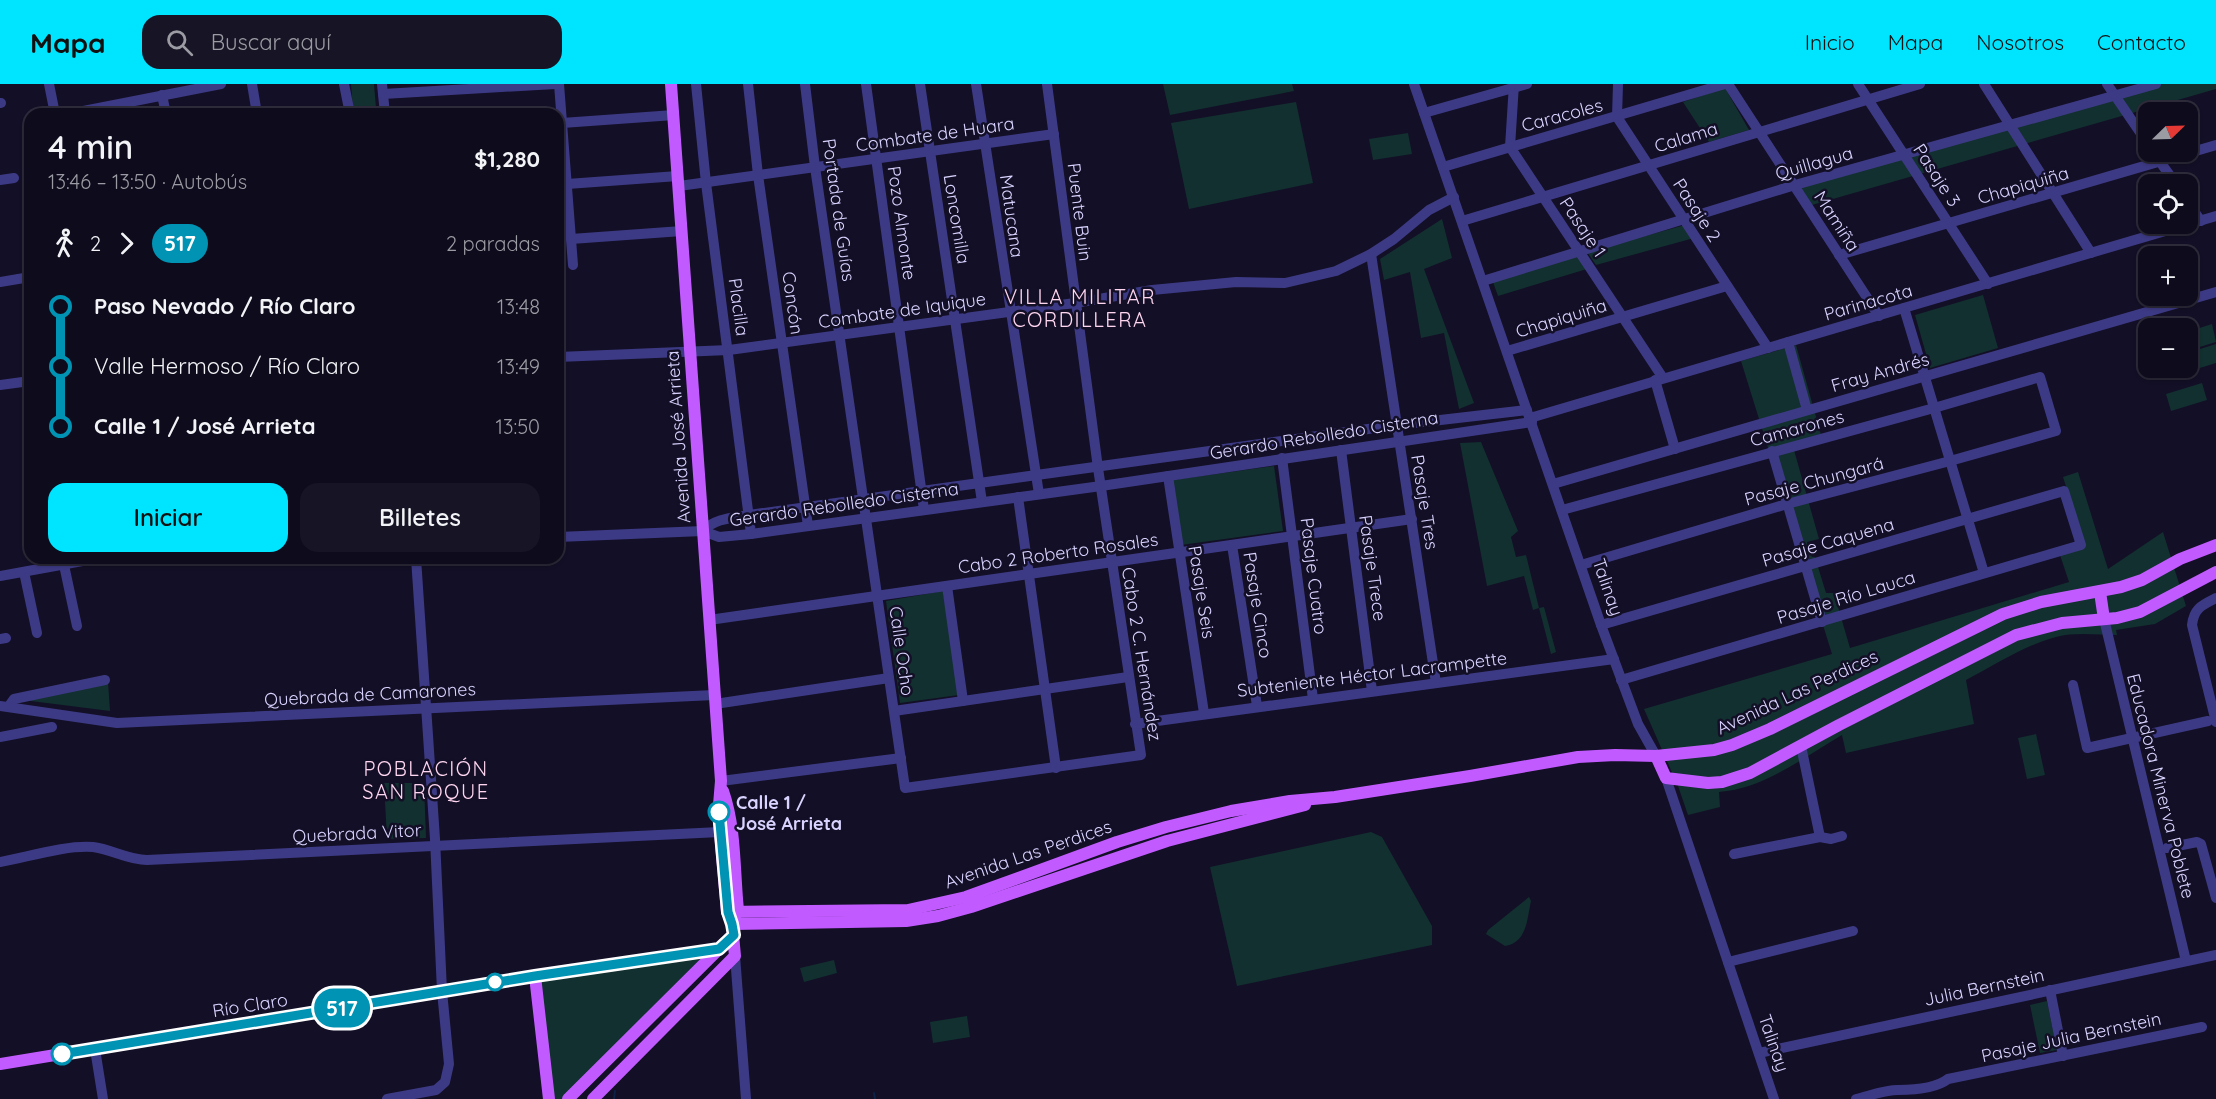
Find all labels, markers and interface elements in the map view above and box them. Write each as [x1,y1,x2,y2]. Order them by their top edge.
search box [142,15,562,69]
text: Mapa [30,25,106,60]
icon: search [163,26,196,59]
text: Buscar aquí [211,28,331,56]
text: Inicio [1805,29,1855,55]
text: Mapa [1888,29,1943,55]
text: Nosotros [1976,29,2064,55]
text: Contacto [2097,29,2186,55]
street label: Caracoles [1519,93,1605,137]
north arrow [2138,102,2198,162]
map controls [2138,102,2198,378]
street label: Combate de Huara [854,111,1016,157]
street label: Calama [1652,116,1720,158]
text: 4 min [48,126,133,167]
street label: Portada de Guías [818,137,860,283]
street label: Pasaje 3 [1908,139,1966,211]
street label: Quillagua [1773,141,1855,185]
text: $1,280 [474,145,540,173]
street label: Chapiquiña [1975,161,2071,209]
street label: Puente Buin [1063,162,1097,262]
street label: Pozo Almonte [883,164,921,282]
text: 13:46 – 13:50 · Autobús [48,169,247,194]
street label: Loncomilla [939,173,975,265]
street label: Matucana [995,173,1029,259]
street label: Pasaje 2 [1668,174,1726,246]
button: locate [2138,174,2198,234]
street label: Mamiña [1809,186,1865,256]
street label: Pasaje 1 [1555,193,1611,261]
icon: walk [48,227,81,260]
icon: forward [110,227,143,260]
text: 517 [164,230,196,256]
text: 2 [90,231,101,256]
text: 2 paradas [446,231,540,256]
button: + [2138,246,2198,306]
street label: Concón [777,270,809,336]
street label: Placilla [724,277,754,337]
street label: Parinacota [1821,278,1915,326]
district label: VILLA MILITAR CORDILLERA [1004,284,1156,332]
street label: Combate de Iquique [817,287,987,333]
text: Paso Nevado / Río Claro [94,292,356,320]
street label: Chapiquiña [1513,293,1609,343]
text: 13:48 [497,294,540,319]
button: − [2138,318,2198,378]
street label: Fray Andrés [1828,347,1932,397]
street label: Avenida José Arrieta [660,350,696,524]
text: Valle Hermoso / Río Claro [94,352,360,380]
text: 13:49 [497,354,540,379]
street label: Camarones [1747,404,1847,452]
street label: Gerardo Rebolledo Cisterna [1208,406,1440,464]
text: Calle 1 / José Arrieta [94,412,316,440]
text: 13:50 [496,414,540,439]
street label: Pasaje Chungará [1742,451,1886,511]
street label: Pasaje Tres [1406,453,1444,551]
street label: Gerardo Rebolledo Cisterna [728,477,960,531]
button: Iniciar [48,483,288,552]
button: Billetes [300,483,540,552]
street label: Pasaje Caquena [1759,512,1897,572]
street label: Pasaje Trece [1354,513,1392,623]
street label: Pasaje Cuatro [1295,516,1333,636]
street label: Cabo 2 Roberto Rosales [956,528,1160,578]
street label: Pasaje Seis [1183,544,1221,640]
street label: Pasaje Cinco [1238,550,1278,660]
street label: Talinay [1587,555,1629,619]
street label: Cabo 2 C. Hernández [1117,565,1167,743]
street label: Pasaje Río Lauca [1774,565,1918,629]
street label: Calle Ocho [884,605,920,697]
street label: Avenida Las Perdices [1713,644,1881,740]
street label: Subteniente Héctor Lacrampette [1236,646,1508,702]
street label: Educadora Minerva Poblete [2122,671,2200,901]
street label: Quebrada de Camarones [264,677,476,711]
district label: POBLACIÓN SAN ROQUE [362,756,490,804]
place label: Calle 1 / José Arrieta [736,791,842,835]
marker: Calle 1 / José Arrieta [708,801,730,823]
street label: Avenida Las Perdices [941,815,1115,893]
street label: Quebrada Vitor [292,818,422,848]
street label: Julia Bernstein [1922,963,2046,1011]
unlabelled marker [486,973,504,991]
street label: Río Claro [211,988,289,1022]
line badge: 517 [308,988,376,1028]
text: 517 [326,995,358,1021]
street label: Pasaje Julia Bernstein [1979,1007,2163,1067]
street label: Talinay [1753,1011,1795,1075]
unlabelled marker [51,1043,73,1065]

